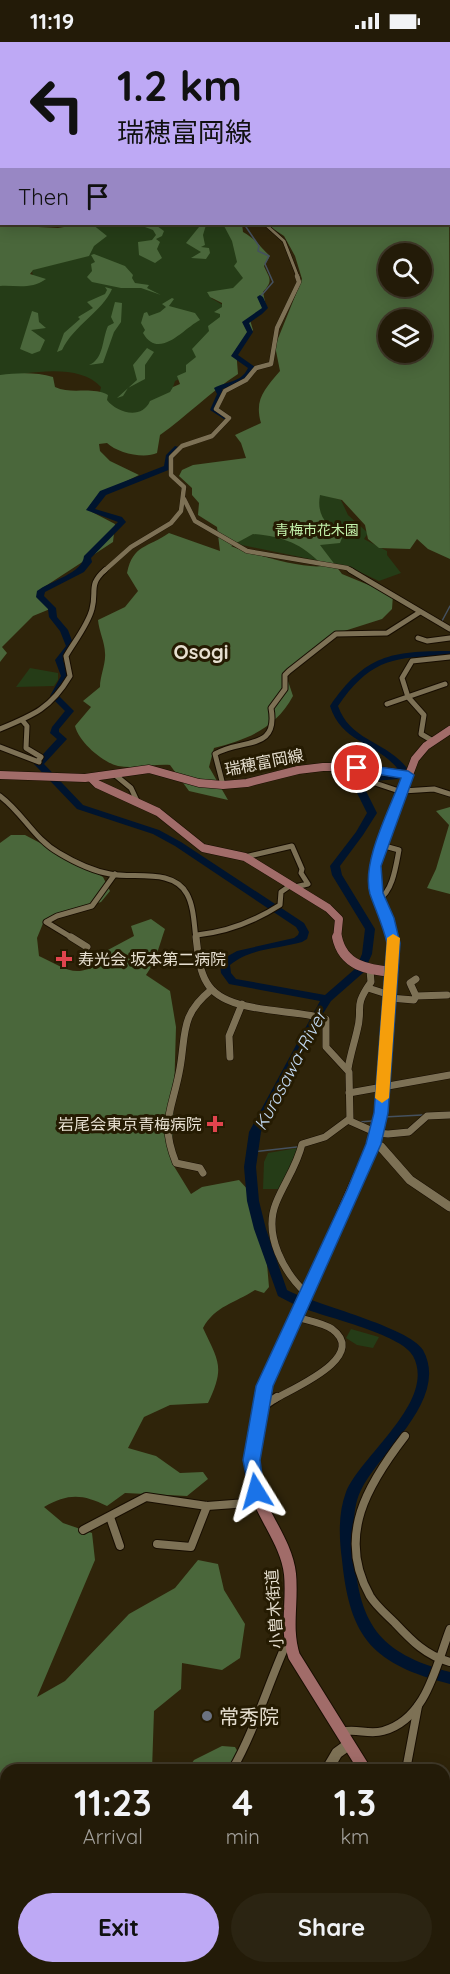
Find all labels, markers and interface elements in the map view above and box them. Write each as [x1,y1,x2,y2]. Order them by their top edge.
text: 11:19 [30,7,74,35]
text: 1.2 km [117,59,242,112]
icon: left [18,66,96,144]
text: 瑞穂富岡線 [117,115,252,149]
icon: arrive [81,180,114,213]
text: Then [18,183,69,211]
map controls [378,243,432,363]
button: search [378,243,432,297]
button: layers [378,309,432,363]
park label: 青梅市花木園 [275,521,359,539]
district label: Osogi [174,639,228,664]
pin [331,742,382,793]
street label: 瑞穂富岡線 [223,745,305,779]
icon: arrive [340,751,373,784]
place label: 寿光会 坂本第二病院 [78,949,226,969]
marker: 寿光会 坂本第二病院 [55,950,73,968]
water label: Kurosawa-River [249,1004,332,1134]
place label: 岩尾会東京青梅病院 [58,1114,202,1134]
marker: 岩尾会東京青梅病院 [206,1115,224,1133]
position arrow [224,1459,288,1523]
street label: 小曽木街道 [261,1568,287,1650]
place label: 常秀院 [219,1704,279,1729]
marker: 常秀院 [200,1709,214,1723]
text: 11:23 [74,1780,152,1825]
text: 4 [232,1780,253,1825]
text: 1.3 [334,1780,376,1825]
text: Arrival [83,1824,143,1849]
text: min [226,1824,260,1849]
text: km [340,1824,369,1849]
button: Exit [18,1893,219,1962]
button: Share [231,1893,432,1962]

